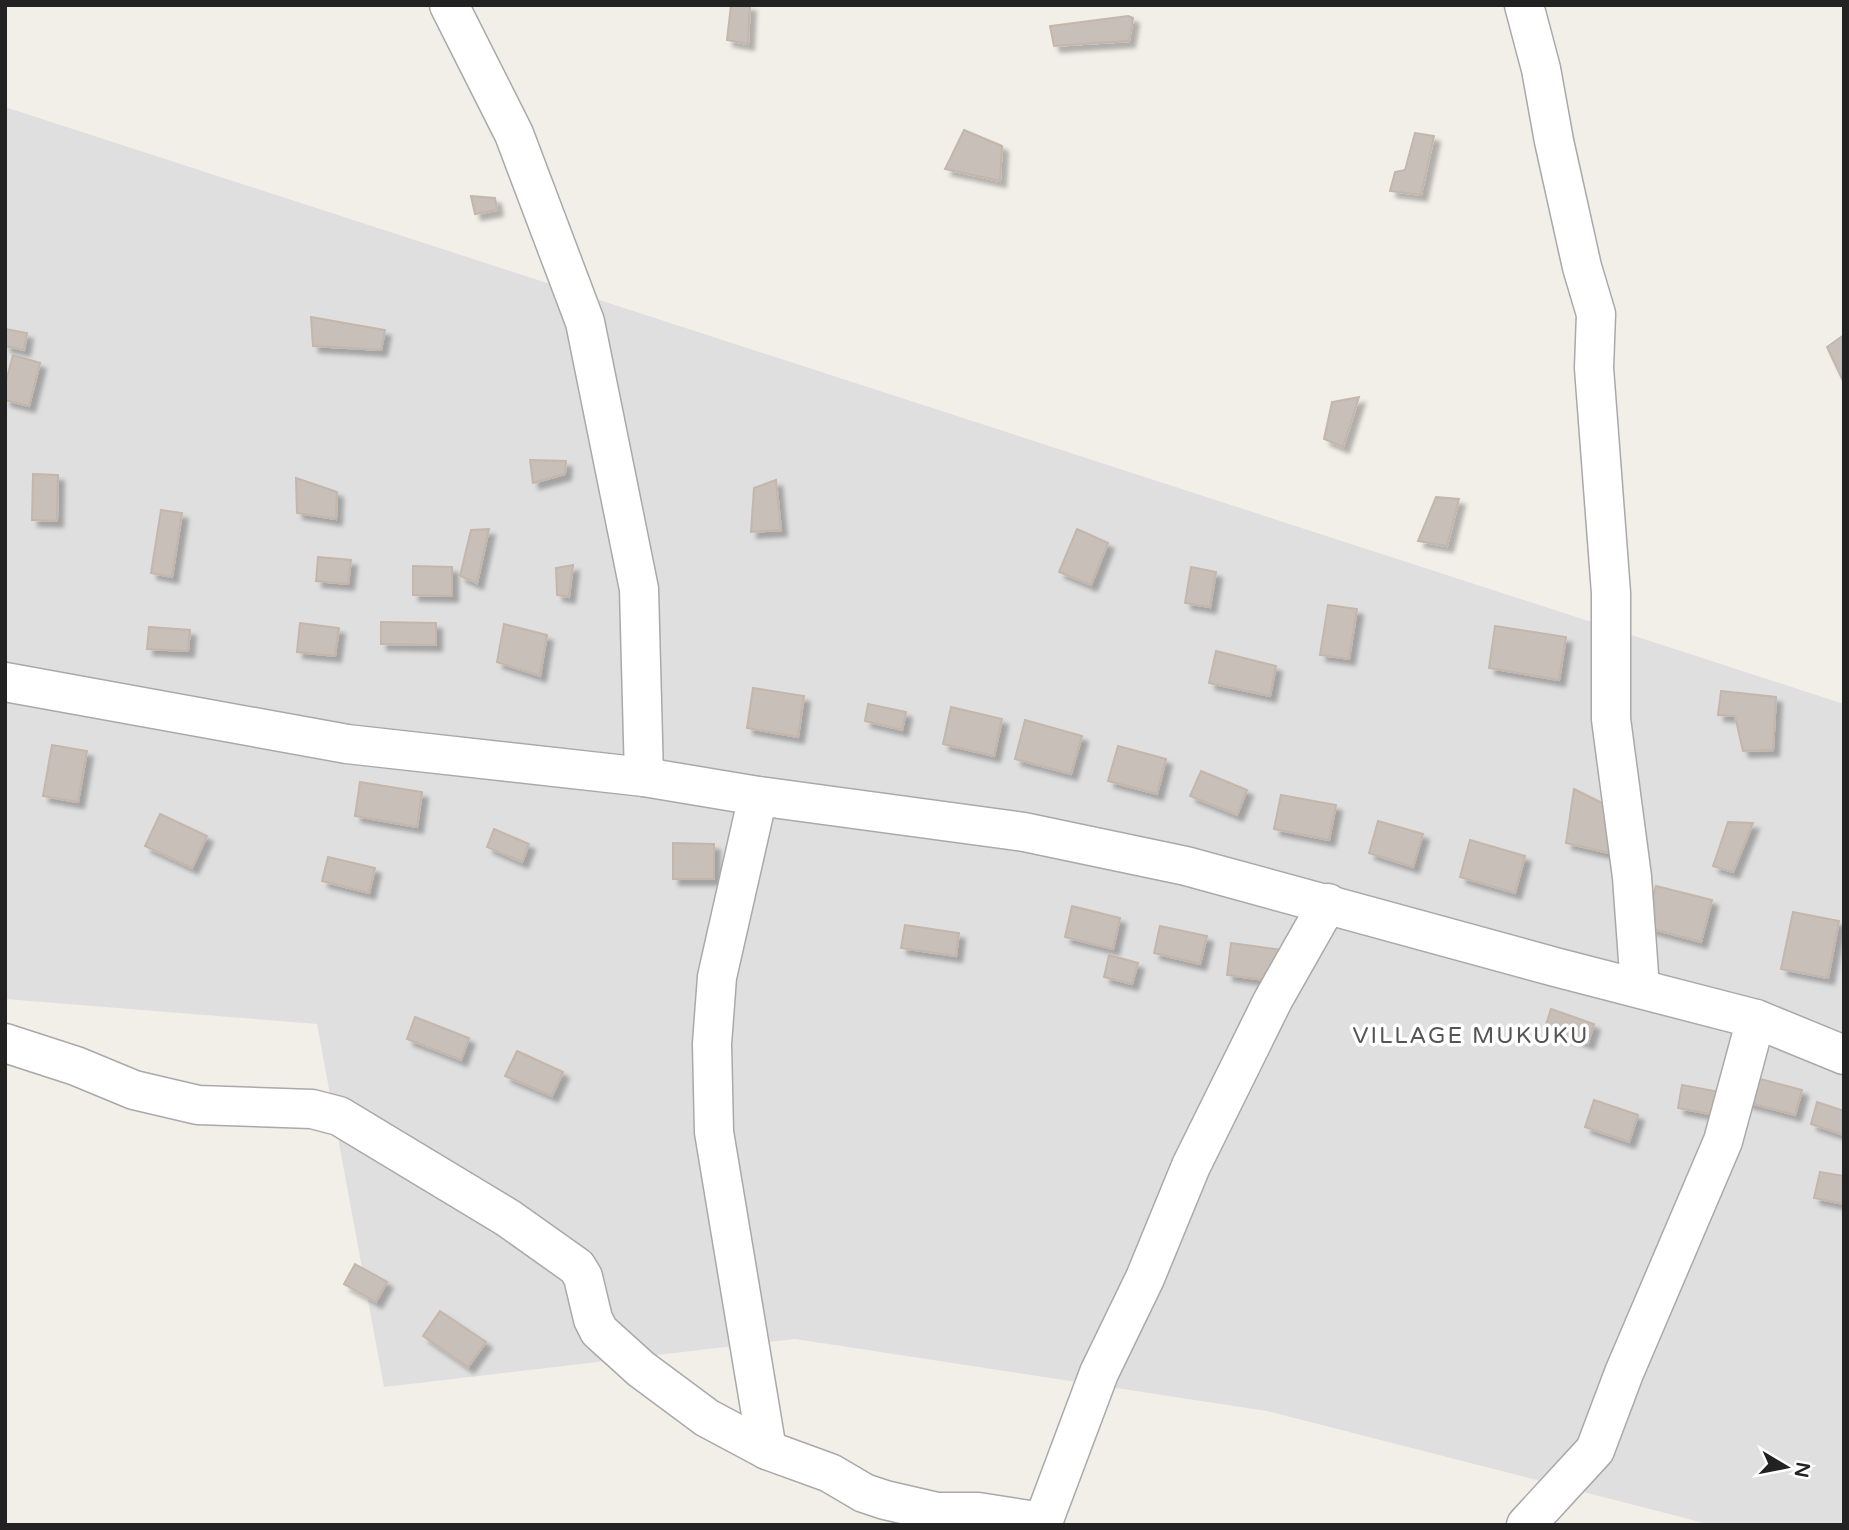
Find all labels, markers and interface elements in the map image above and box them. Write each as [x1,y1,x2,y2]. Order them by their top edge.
district label: VILLAGE MUKUKU [1353,1022,1589,1050]
north arrow [1751,1432,1821,1502]
text: N [1790,1460,1814,1479]

